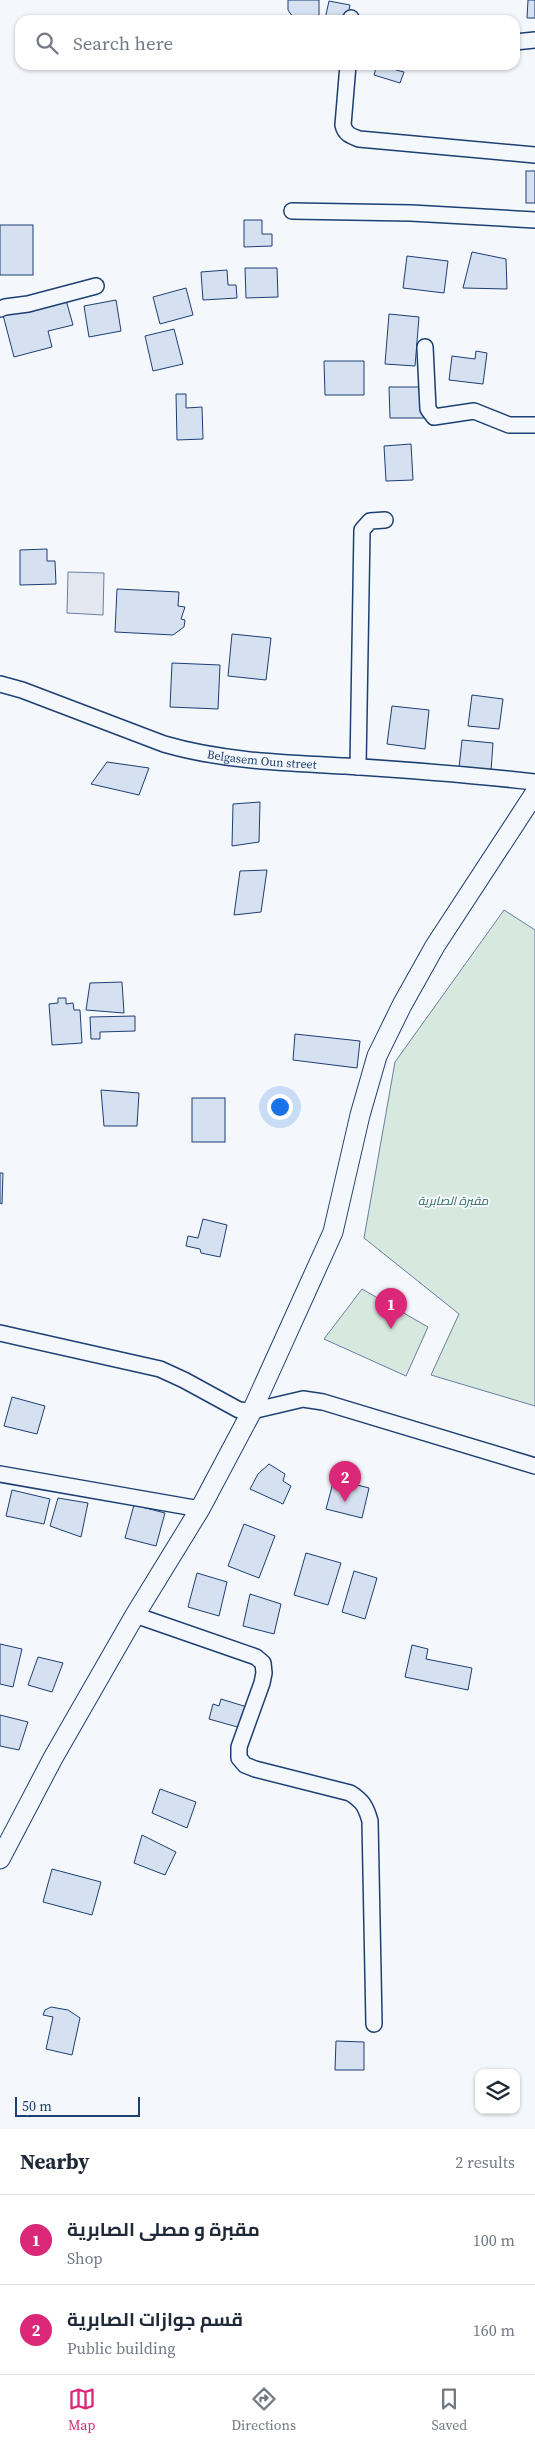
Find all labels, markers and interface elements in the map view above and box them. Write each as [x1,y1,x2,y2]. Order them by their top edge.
search box [15,15,520,70]
icon: search [33,29,61,57]
text: Search here [73,30,173,56]
street label: Belgasem Oun street [206,746,317,773]
your location [267,1094,293,1120]
park label: مقبرة الصابرية [418,1193,489,1209]
pin: 1 [375,1288,407,1329]
pin: 2 [329,1461,361,1502]
map controls [475,2069,520,2114]
button: layers [475,2069,520,2114]
scale bar [15,2094,140,2117]
text: 50 m [22,2096,52,2116]
text: Nearby [20,2147,90,2176]
text: 2 results [455,2151,515,2173]
text: مقبرة و مصلى الصابرية [67,2216,260,2242]
text: 1 [32,2229,40,2251]
text: 100 m [473,2229,515,2251]
text: Shop [67,2247,103,2269]
text: قسم جوازات الصابرية [67,2306,243,2332]
text: 2 [32,2319,40,2341]
text: 160 m [473,2319,515,2341]
text: Public building [67,2337,176,2359]
tab: Map [68,2385,96,2435]
tab: Directions [231,2385,296,2435]
tab: Saved [431,2385,467,2435]

